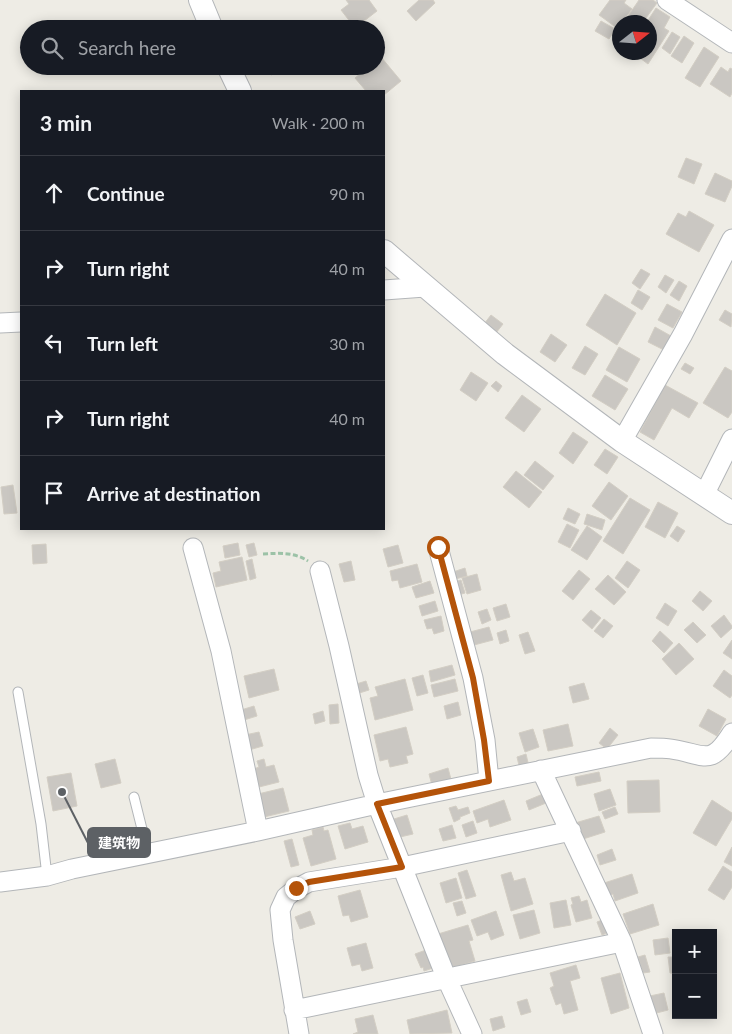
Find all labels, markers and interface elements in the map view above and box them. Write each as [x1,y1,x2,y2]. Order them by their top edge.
north arrow [612,15,657,60]
search box [20,20,385,75]
icon: search [38,34,66,62]
text: Search here [78,36,176,59]
text: 3 min [40,110,92,135]
text: Walk · 200 m [272,113,365,132]
icon: ahead [40,179,68,207]
text: Continue [87,182,165,205]
text: 90 m [329,184,365,203]
icon: right [40,254,68,282]
text: Turn right [87,257,169,280]
text: 40 m [329,259,365,278]
icon: left [40,329,68,357]
text: Turn left [87,332,158,355]
text: 30 m [329,334,365,353]
icon: right [40,404,68,432]
text: Turn right [87,407,169,430]
text: 40 m [329,409,365,428]
icon: arrive [40,479,68,507]
text: Arrive at destination [87,482,260,505]
route start [427,536,450,559]
callout: 建筑物 [88,828,150,857]
text: 建筑物 [98,834,140,851]
route end [285,877,308,900]
map controls [672,929,717,1019]
button: + [672,929,717,974]
button: − [672,974,717,1019]

